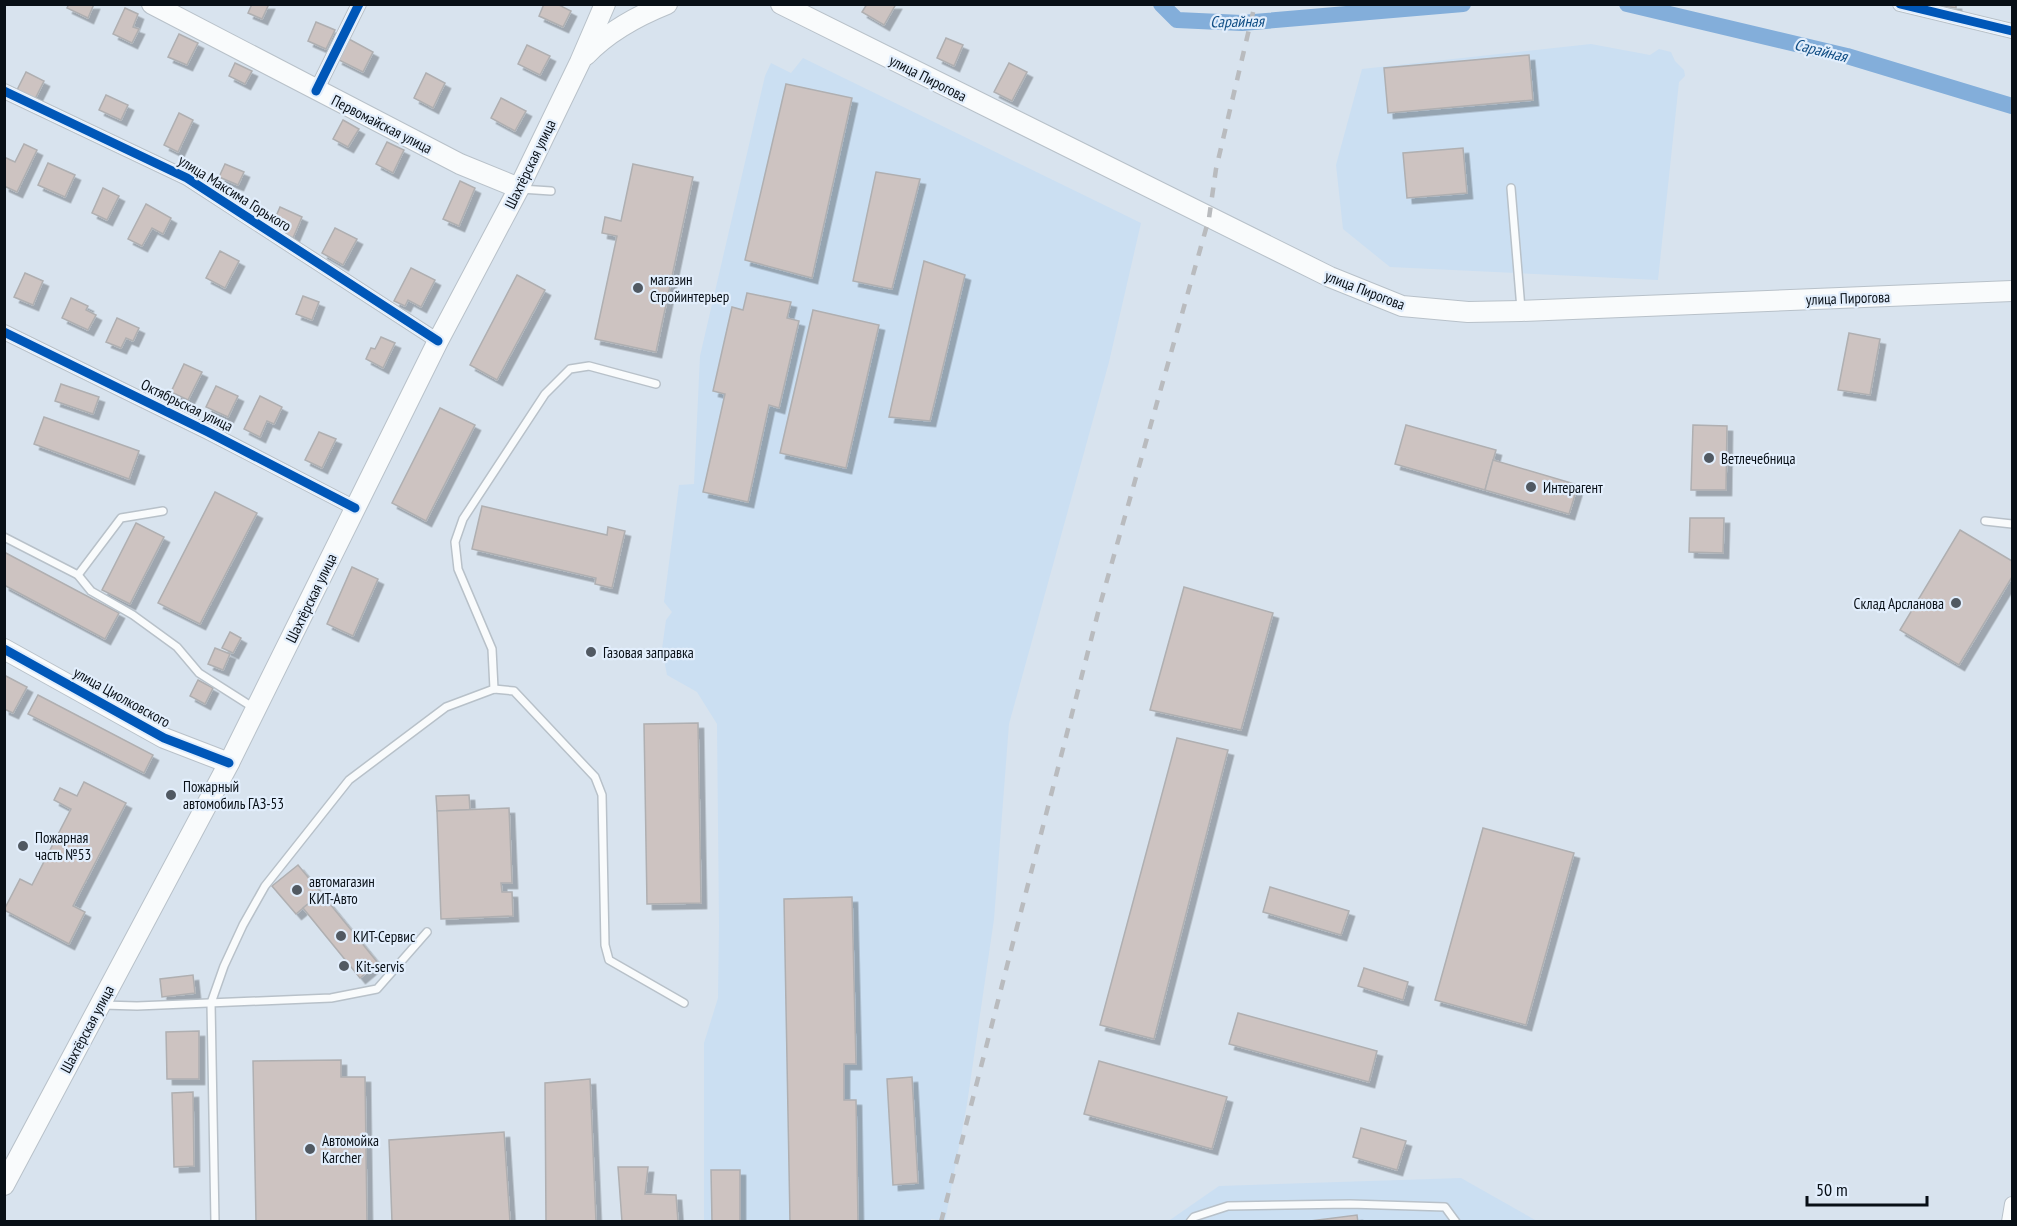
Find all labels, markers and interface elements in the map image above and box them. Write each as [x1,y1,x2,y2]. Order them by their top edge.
water label: Сарайная [1210,11,1266,31]
water label: Сарайная [1793,34,1851,67]
street label: улица Пирогова [886,50,970,106]
street label: Первомайская улица [329,90,435,158]
street label: Шахтёрская улица [500,116,560,212]
street label: улица Максима Горького [175,151,295,235]
street label: улица Пирогова [1322,266,1408,314]
place label: магазин Стройинтерьер [650,270,729,306]
marker: магазин Стройинтерьер [631,281,645,295]
street label: улица Пирогова [1806,287,1890,309]
street label: Октябрьская улица [138,375,236,435]
place label: Ветлечебница [1721,449,1795,468]
marker: Ветлечебница [1702,451,1716,465]
place label: Интерагент [1543,478,1603,497]
marker: Интерагент [1524,480,1538,494]
street label: Шахтёрская улица [281,550,341,646]
place label: Склад Арсланова [1854,594,1944,613]
marker: Склад Арсланова [1949,596,1963,610]
place label: Газовая заправка [603,643,694,662]
marker: Газовая заправка [584,645,598,659]
street label: улица Циолковского [70,663,174,731]
place label: Пожарный автомобиль ГАЗ-53 [183,777,284,813]
marker: Пожарный автомобиль ГАЗ-53 [164,788,178,802]
place label: Пожарная часть №53 [35,828,91,864]
marker: Пожарная часть №53 [16,839,30,853]
place label: автомагазин КИТ-Авто [309,872,375,908]
marker: автомагазин КИТ-Авто [290,883,304,897]
place label: КИТ-Сервис [353,927,416,946]
marker: КИТ-Сервис [334,929,348,943]
place label: Kit-servis [356,957,404,976]
marker: Kit-servis [337,959,351,973]
street label: Шахтёрская улица [56,982,118,1076]
place label: Автомойка Karcher [322,1131,379,1167]
marker: Автомойка Karcher [303,1142,317,1156]
scale bar [1807,1169,1927,1207]
text: 50 m [1816,1178,1848,1201]

